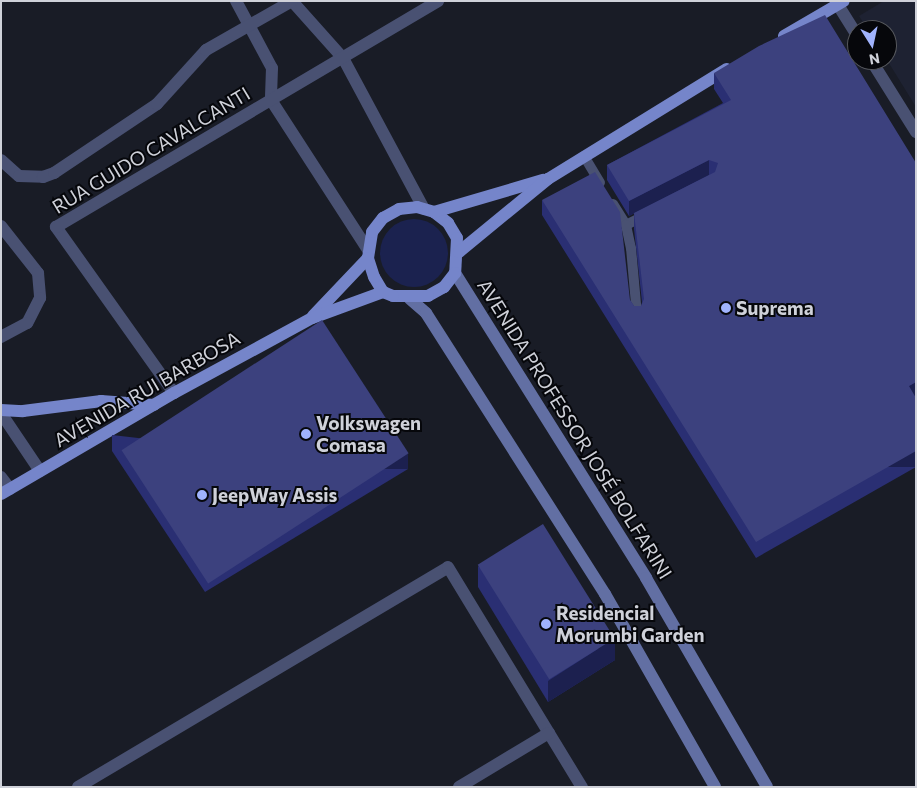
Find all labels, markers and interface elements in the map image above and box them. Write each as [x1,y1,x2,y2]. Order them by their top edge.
north arrow [847,20,897,70]
text: N [868,50,881,69]
street label: RUA GUIDO CAVALCANTI [48,82,254,218]
street label: AVENIDA PROFESSOR JOSÉ BOLFARINI [473,275,677,583]
place label: Suprema [736,297,814,319]
marker: Suprema [720,302,732,314]
street label: AVENIDA RUI BARBOSA [50,326,244,452]
place label: Volkswagen Comasa [316,412,421,456]
marker: Volkswagen Comasa [300,428,312,440]
place label: JeepWay Assis [212,484,337,506]
marker: JeepWay Assis [196,489,208,501]
place label: Residencial Morumbi Garden [556,602,705,646]
marker: Residencial Morumbi Garden [540,618,552,630]

